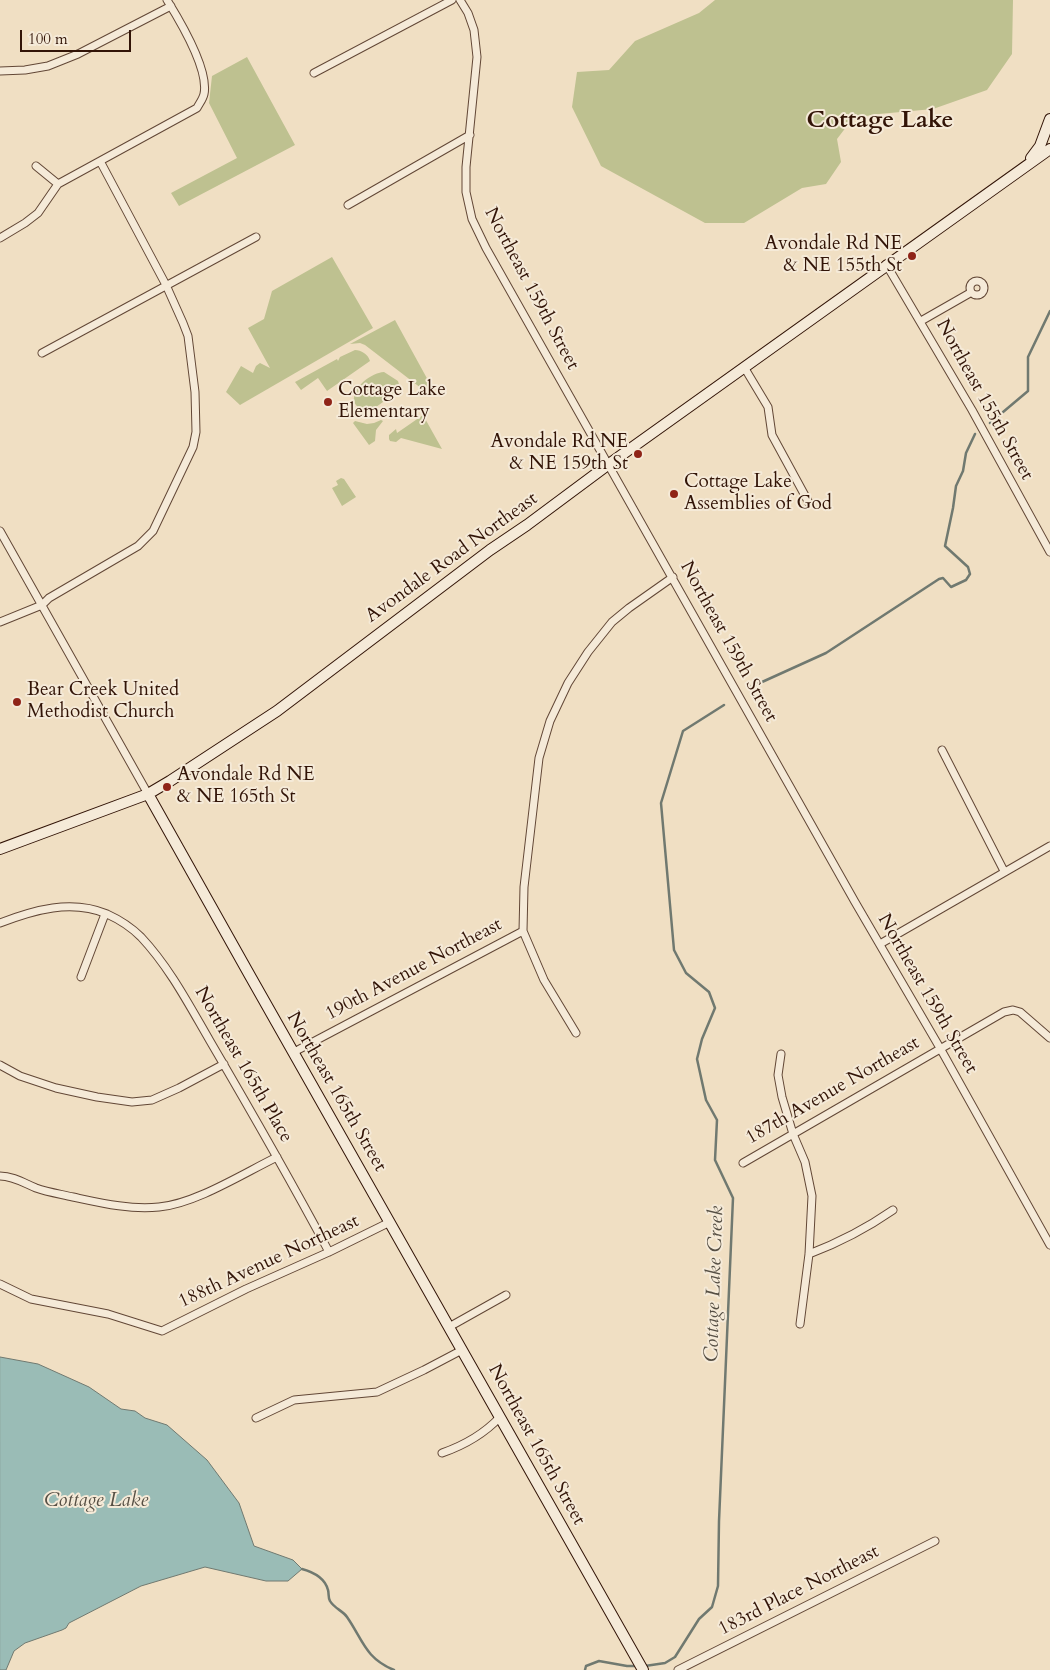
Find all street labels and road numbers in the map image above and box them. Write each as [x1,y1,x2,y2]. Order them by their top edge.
street label: Northeast 159th Street [479,204,583,374]
street label: Northeast 155th Street [930,316,1038,484]
street label: Avondale Road Northeast [362,488,542,628]
street label: Northeast 159th Street [674,558,782,726]
street label: Northeast 159th Street [872,910,982,1078]
street label: 190th Avenue Northeast [322,914,506,1026]
street label: Northeast 165th Place [189,983,297,1147]
street label: Northeast 165th Street [281,1008,391,1176]
street label: 187th Avenue Northeast [742,1032,924,1150]
street label: 188th Avenue Northeast [175,1210,363,1314]
street label: Northeast 165th Street [482,1361,590,1529]
street label: 183rd Place Northeast [715,1541,883,1641]

